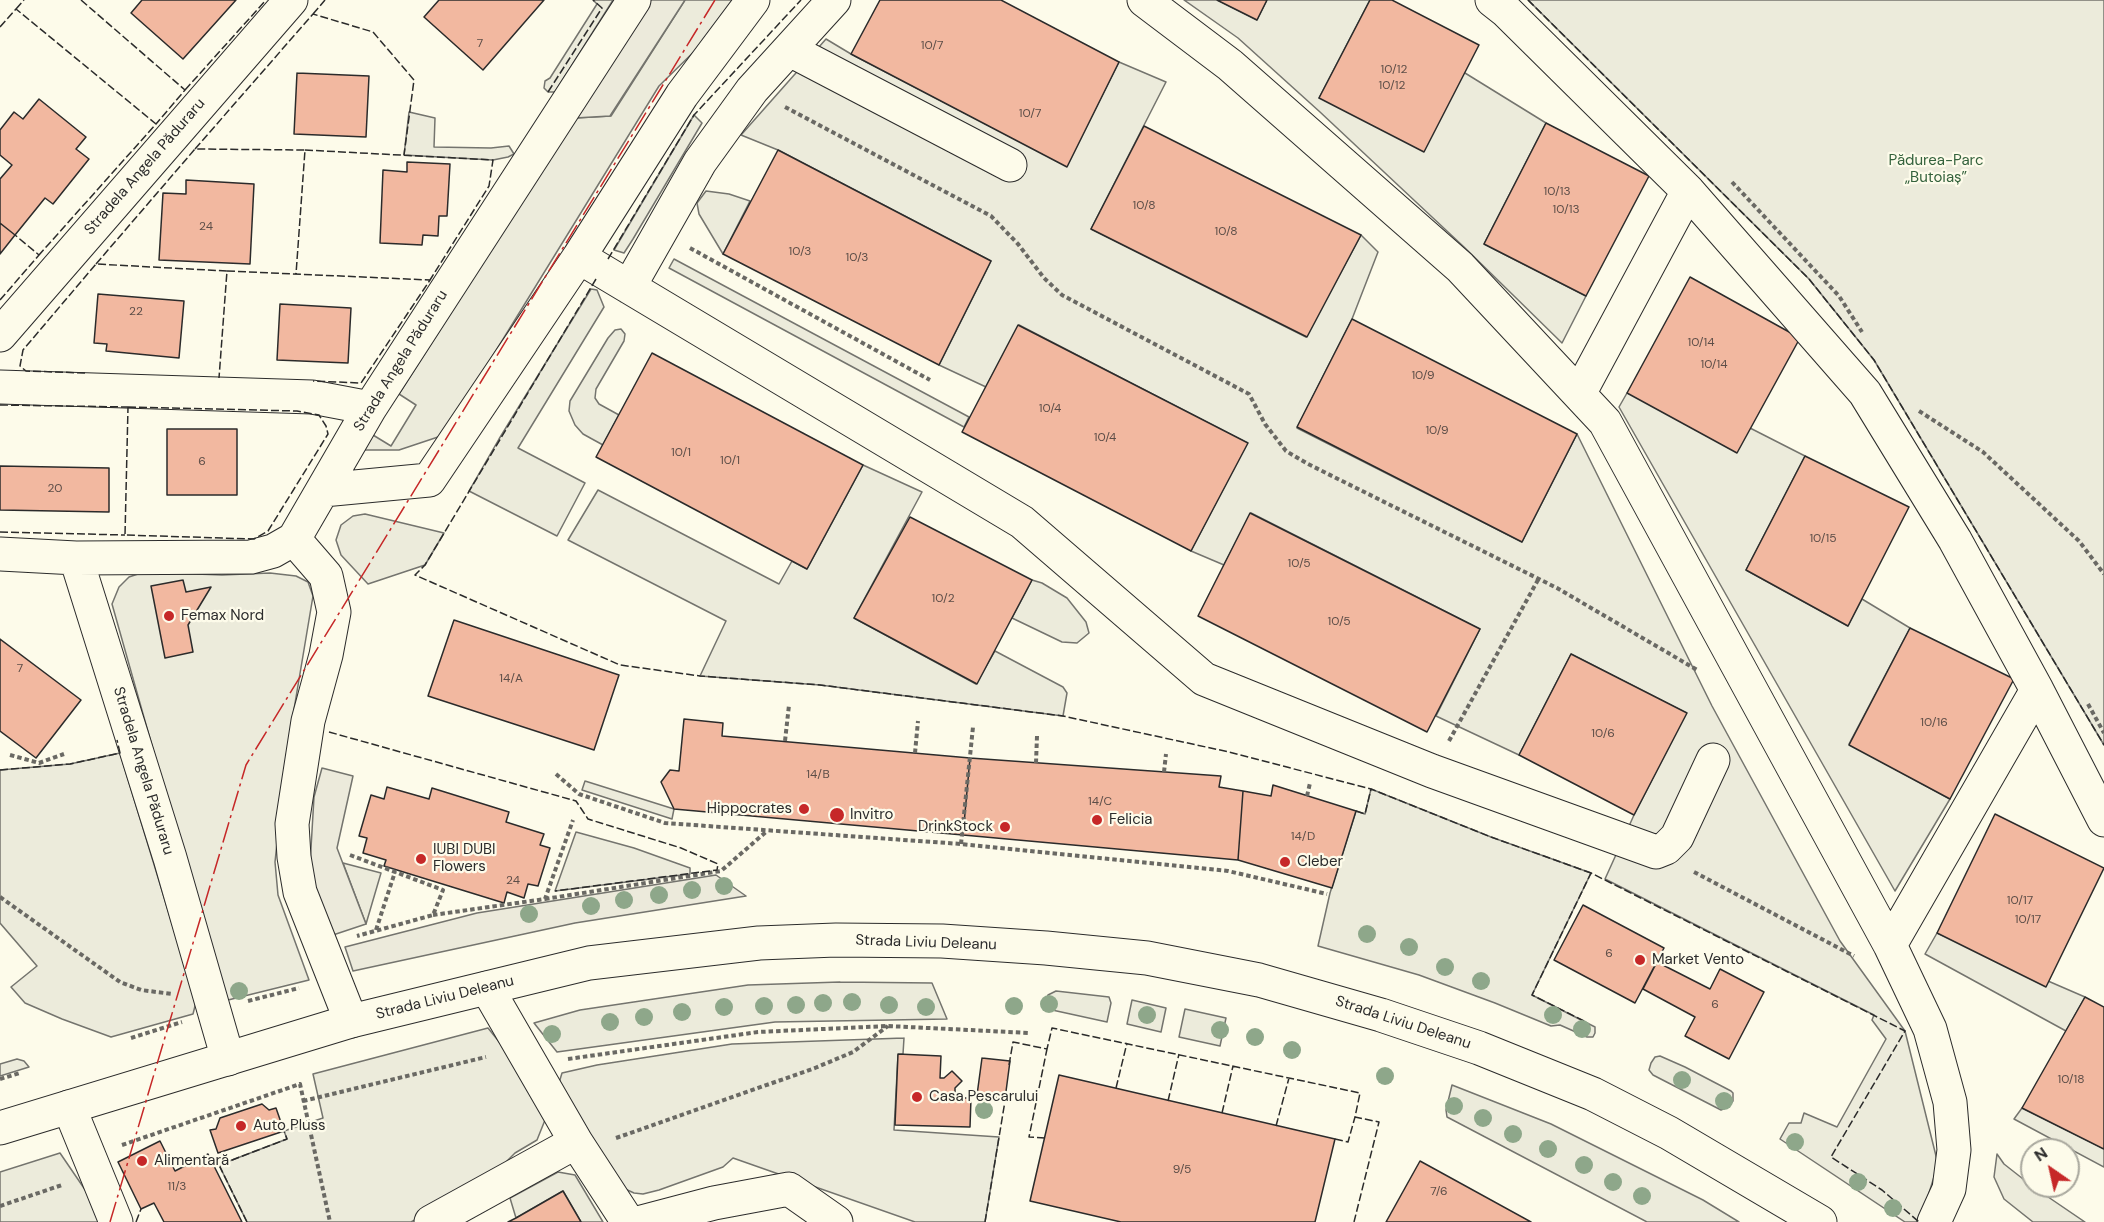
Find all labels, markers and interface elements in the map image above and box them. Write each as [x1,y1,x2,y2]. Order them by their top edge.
house number: 7 [477,37,483,51]
house number: 10/7 [921,39,943,53]
house number: 10/12 [1381,63,1407,77]
house number: 10/12 [1379,79,1405,93]
street label: Stradela Angela Păduraru [81,95,209,239]
house number: 10/7 [1019,107,1041,121]
park label: Pădurea-Parc „Butoiaș” [1889,152,1983,187]
house number: 10/13 [1543,185,1571,199]
house number: 10/8 [1132,199,1156,213]
house number: 10/13 [1552,203,1580,217]
house number: 24 [199,220,213,234]
house number: 10/8 [1214,225,1238,239]
house number: 10/3 [789,245,811,259]
house number: 10/3 [846,251,868,265]
street label: Strada Angela Păduraru [350,287,452,435]
house number: 22 [129,305,143,319]
house number: 10/14 [1687,336,1715,350]
house number: 10/14 [1700,358,1728,372]
house number: 10/9 [1411,369,1435,383]
house number: 10/4 [1039,402,1061,416]
house number: 10/9 [1425,424,1449,438]
house number: 10/4 [1094,431,1116,445]
house number: 10/1 [671,446,691,460]
house number: 10/1 [720,454,740,468]
house number: 6 [198,455,206,469]
house number: 20 [48,482,62,496]
house number: 10/15 [1809,532,1837,546]
house number: 10/5 [1287,557,1311,571]
house number: 10/2 [931,592,955,606]
place label: Femax Nord [181,607,264,625]
marker: Femax Nord [162,609,176,623]
house number: 10/5 [1327,615,1351,629]
house number: 7 [17,662,23,676]
house number: 14/A [499,672,523,686]
street label: Stradela Angela Păduraru [109,685,177,857]
house number: 10/16 [1920,716,1948,730]
house number: 10/6 [1591,727,1615,741]
house number: 14/B [806,768,830,782]
house number: 14/C [1088,795,1112,809]
place label: Hippocrates [707,800,792,818]
marker: Hippocrates [797,802,811,816]
marker: Invitro [828,806,846,824]
place label: Invitro [850,806,894,824]
place label: Felicia [1109,811,1153,829]
marker: Felicia [1090,813,1104,827]
place label: DrinkStock [918,818,993,836]
marker: DrinkStock [998,820,1012,834]
house number: 14/D [1291,830,1315,844]
place label: IUBI DUBI Flowers [433,841,496,876]
marker: IUBI DUBI Flowers [414,852,428,866]
place label: Cleber [1297,853,1343,871]
marker: Cleber [1278,855,1292,869]
house number: 24 [506,874,520,888]
house number: 10/17 [2007,894,2033,908]
house number: 10/17 [2015,913,2041,927]
street label: Strada Liviu Deleanu [855,932,997,954]
house number: 6 [1605,947,1613,961]
place label: Market Vento [1652,951,1744,969]
marker: Market Vento [1633,953,1647,967]
street label: Strada Liviu Deleanu [374,972,516,1024]
street label: Strada Liviu Deleanu [1333,993,1473,1053]
house number: 6 [1711,998,1719,1012]
house number: 10/18 [2057,1073,2085,1087]
place label: Casa Pescarului [929,1088,1038,1106]
marker: Casa Pescarului [910,1090,924,1104]
place label: Auto Pluss [253,1117,326,1135]
marker: Auto Pluss [234,1119,248,1133]
north arrow [2020,1138,2080,1198]
text: N [2030,1142,2051,1166]
place label: Alimentară [154,1152,229,1170]
marker: Alimentară [135,1154,149,1168]
house number: 9/5 [1173,1163,1191,1177]
house number: 11/3 [168,1180,186,1194]
house number: 7/6 [1430,1185,1448,1199]

